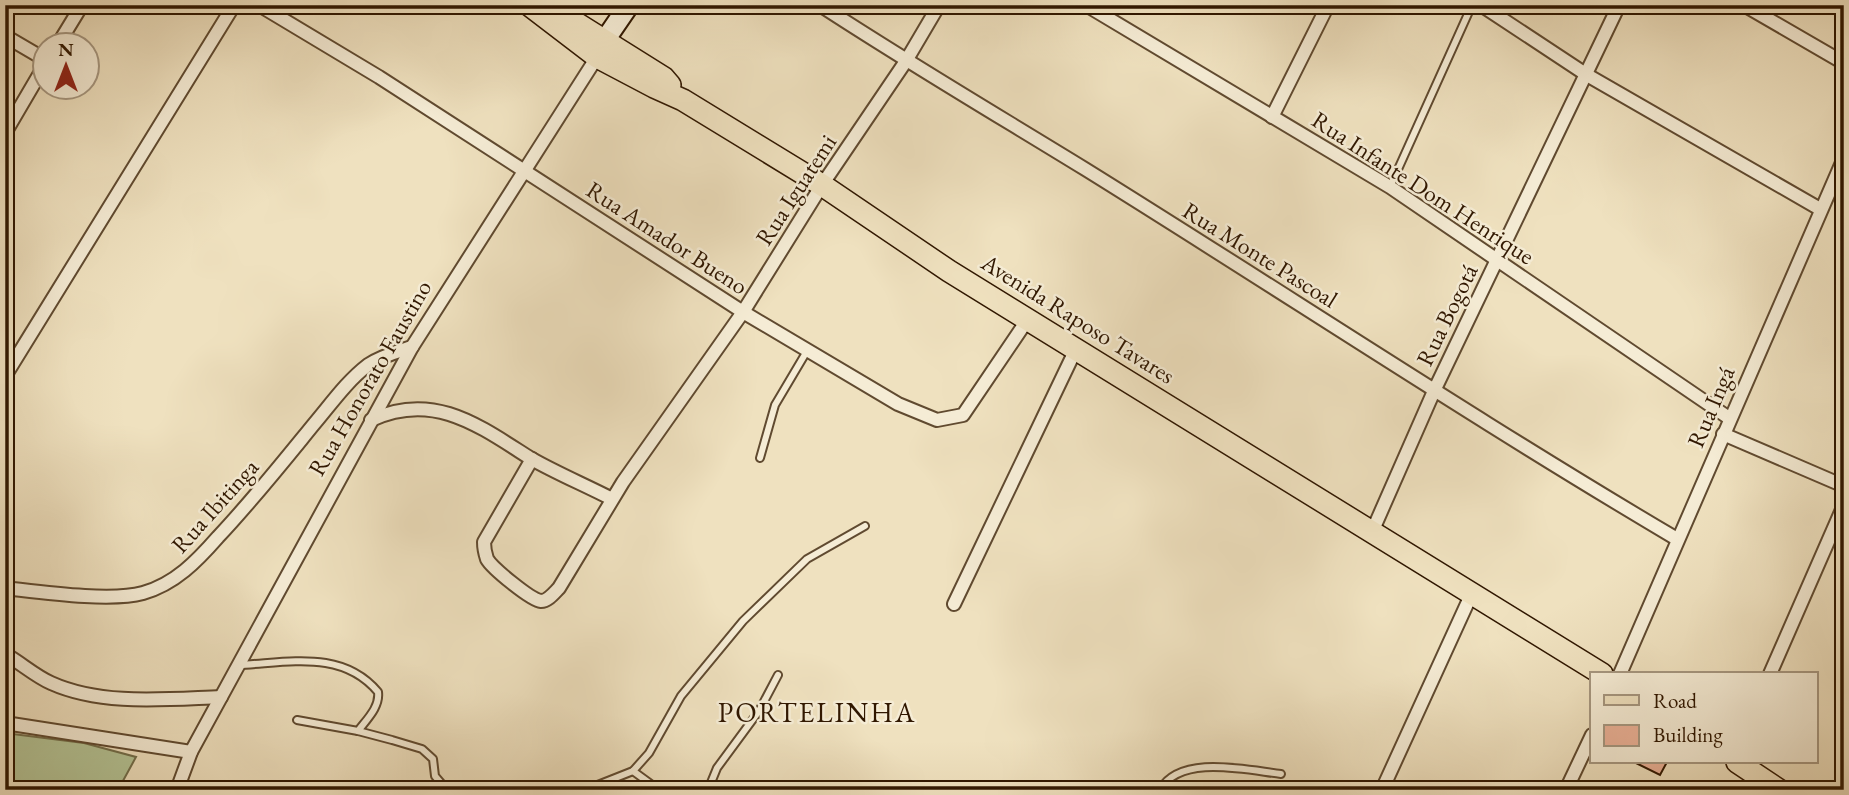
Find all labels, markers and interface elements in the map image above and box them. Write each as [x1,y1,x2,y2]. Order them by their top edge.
north arrow [32,32,102,102]
text: N [58,37,74,62]
street label: Rua Infante Dom Henrique [1306,104,1540,271]
street label: Rua Iguatemi [748,128,843,251]
street label: Rua Amador Bueno [581,174,754,301]
street label: Rua Monte Pascoal [1177,195,1344,315]
street label: Avenida Raposo Tavares [975,246,1181,391]
street label: Rua Bogotá [1409,258,1485,371]
street label: Rua Honorato Faustino [301,274,438,481]
street label: Rua Ingá [1680,361,1742,452]
street label: Rua Ibitinga [164,452,265,559]
legend [1590,672,1818,764]
text: Road [1653,687,1697,714]
district label: PORTELINHA [718,694,916,730]
text: Building [1653,721,1723,748]

